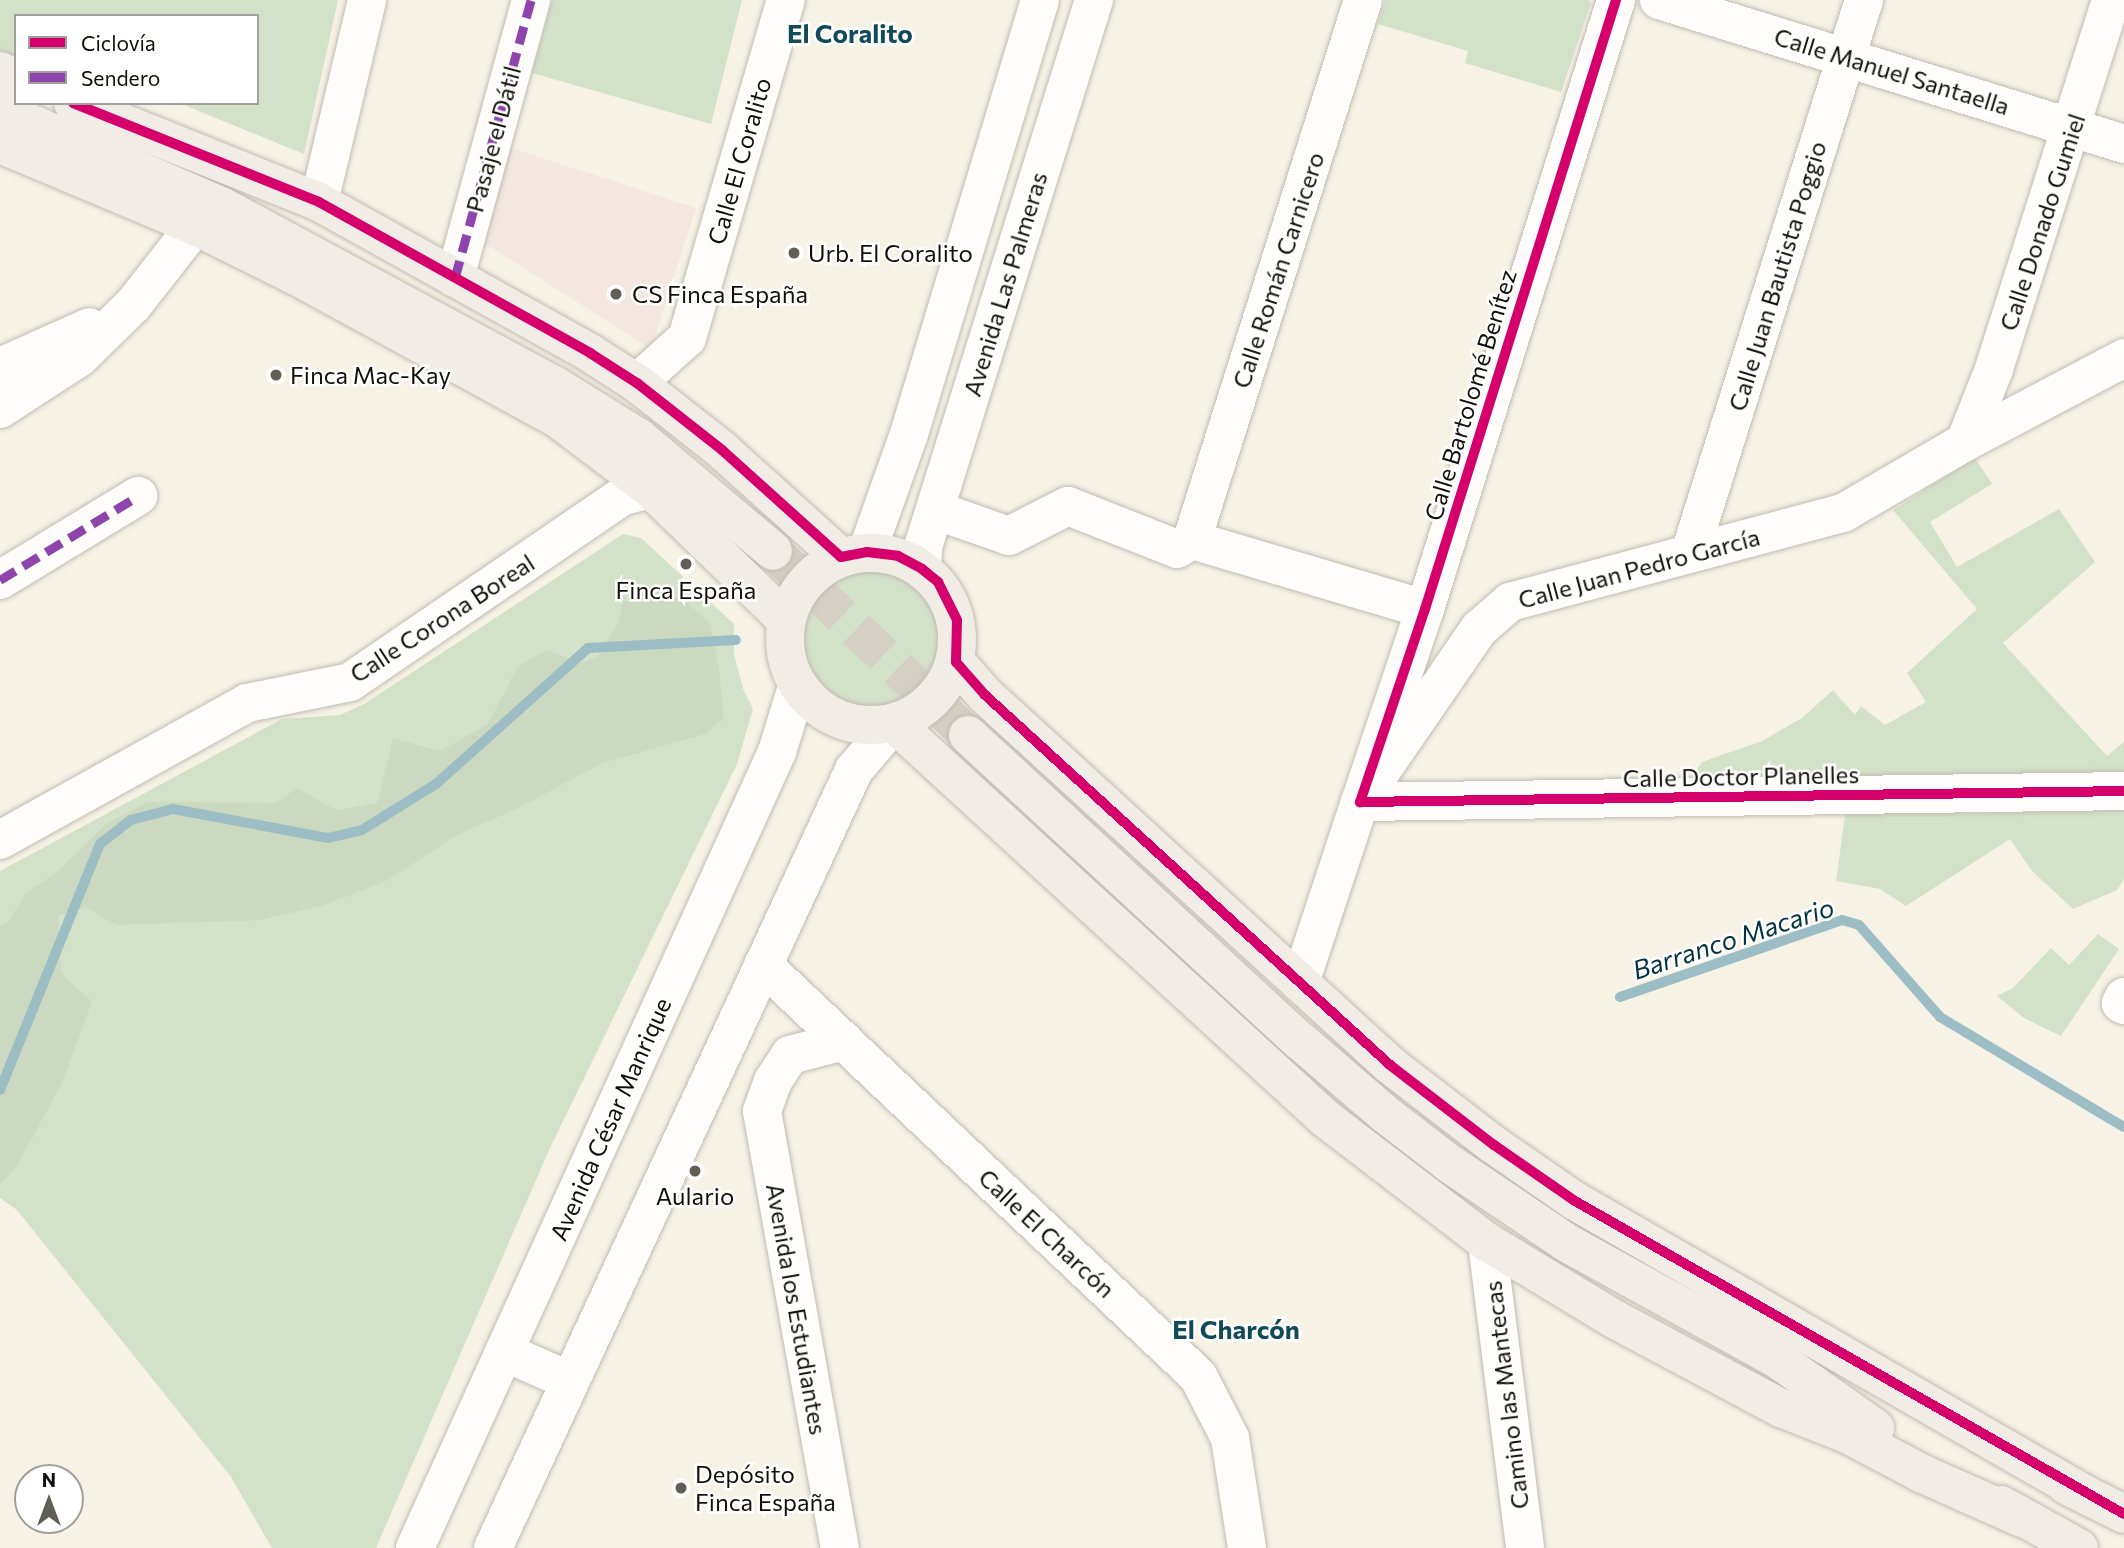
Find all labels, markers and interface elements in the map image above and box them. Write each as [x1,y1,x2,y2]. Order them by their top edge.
legend [14,14,259,105]
district label: El Coralito [787,17,913,49]
street label: Calle Manuel Santaella [1771,21,2013,121]
text: Ciclovía [81,30,156,55]
street label: Pasaje el Dátil [460,63,526,215]
text: Sendero [81,65,160,90]
street label: Calle El Coralito [701,74,777,248]
street label: Calle Donado Gumiel [1993,110,2091,334]
street label: Calle Juan Bautista Poggio [1722,138,1832,414]
street label: Calle Román Carnicero [1226,148,1330,392]
street label: Avenida Las Palmeras [957,168,1053,400]
place label: Urb. El Coralito [808,239,973,267]
marker: Urb. El Coralito [786,245,802,261]
street label: Calle Bartolomé Benítez [1418,266,1522,524]
place label: CS Finca España [632,280,808,308]
marker: CS Finca España [606,284,626,304]
place label: Finca Mac-Kay [290,361,451,389]
marker: Finca Mac-Kay [268,367,284,383]
street label: Calle Juan Pedro García [1515,522,1763,614]
street label: Calle Corona Boreal [344,548,540,688]
marker: Finca España [678,556,694,572]
place label: Finca España [616,576,756,604]
street label: Calle Doctor Planelles [1623,760,1859,792]
water label: Barranco Macario [1628,891,1838,985]
street label: Avenida César Manrique [543,993,677,1245]
marker: Aulario [687,1163,703,1179]
street label: Calle El Charcón [973,1163,1121,1303]
street label: Avenida los Estudiantes [761,1181,833,1437]
place label: Aulario [656,1182,734,1210]
street label: Camino las Mantecas [1478,1279,1534,1511]
district label: El Charcón [1172,1313,1300,1345]
place label: Depósito Finca España [695,1460,836,1516]
north arrow [14,1464,84,1534]
text: N [42,1468,56,1491]
marker: Depósito Finca España [673,1480,689,1496]

